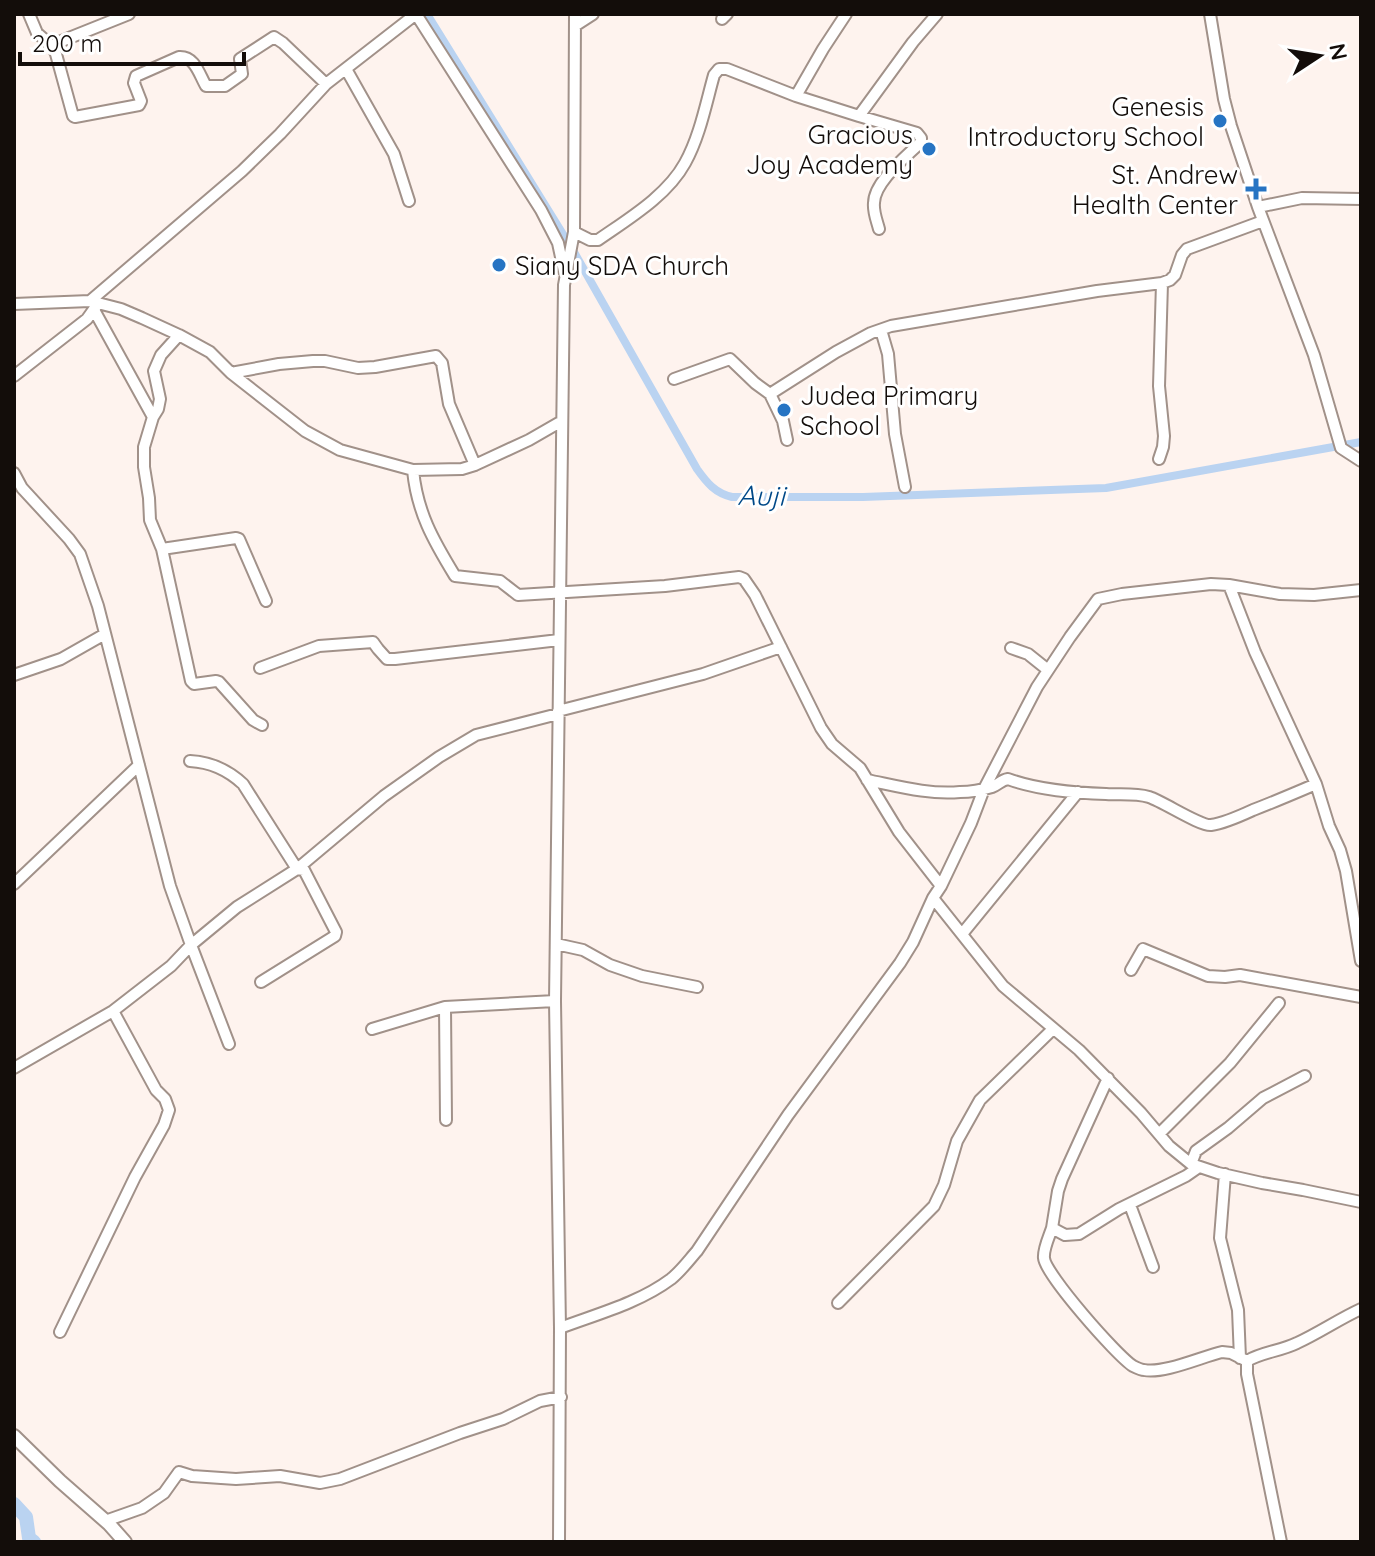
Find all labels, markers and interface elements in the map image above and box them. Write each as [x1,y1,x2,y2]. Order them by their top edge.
scale bar [20,16,244,66]
north arrow [1279,16,1359,96]
text: 200 m [32,28,102,58]
text: N [1323,41,1354,63]
place label: Genesis Introductory School [968,90,1204,153]
marker: Genesis Introductory School [1211,112,1229,130]
place label: Gracious Joy Academy [746,118,913,181]
marker: Gracious Joy Academy [920,140,938,158]
place label: St. Andrew Health Center [1072,158,1238,221]
marker: St. Andrew Health Center [1245,178,1267,200]
place label: Siany SDA Church [515,249,729,282]
marker: Siany SDA Church [490,256,508,274]
place label: Judea Primary School [800,379,978,442]
marker: Judea Primary School [775,401,793,419]
water label: Auji [737,477,788,513]

